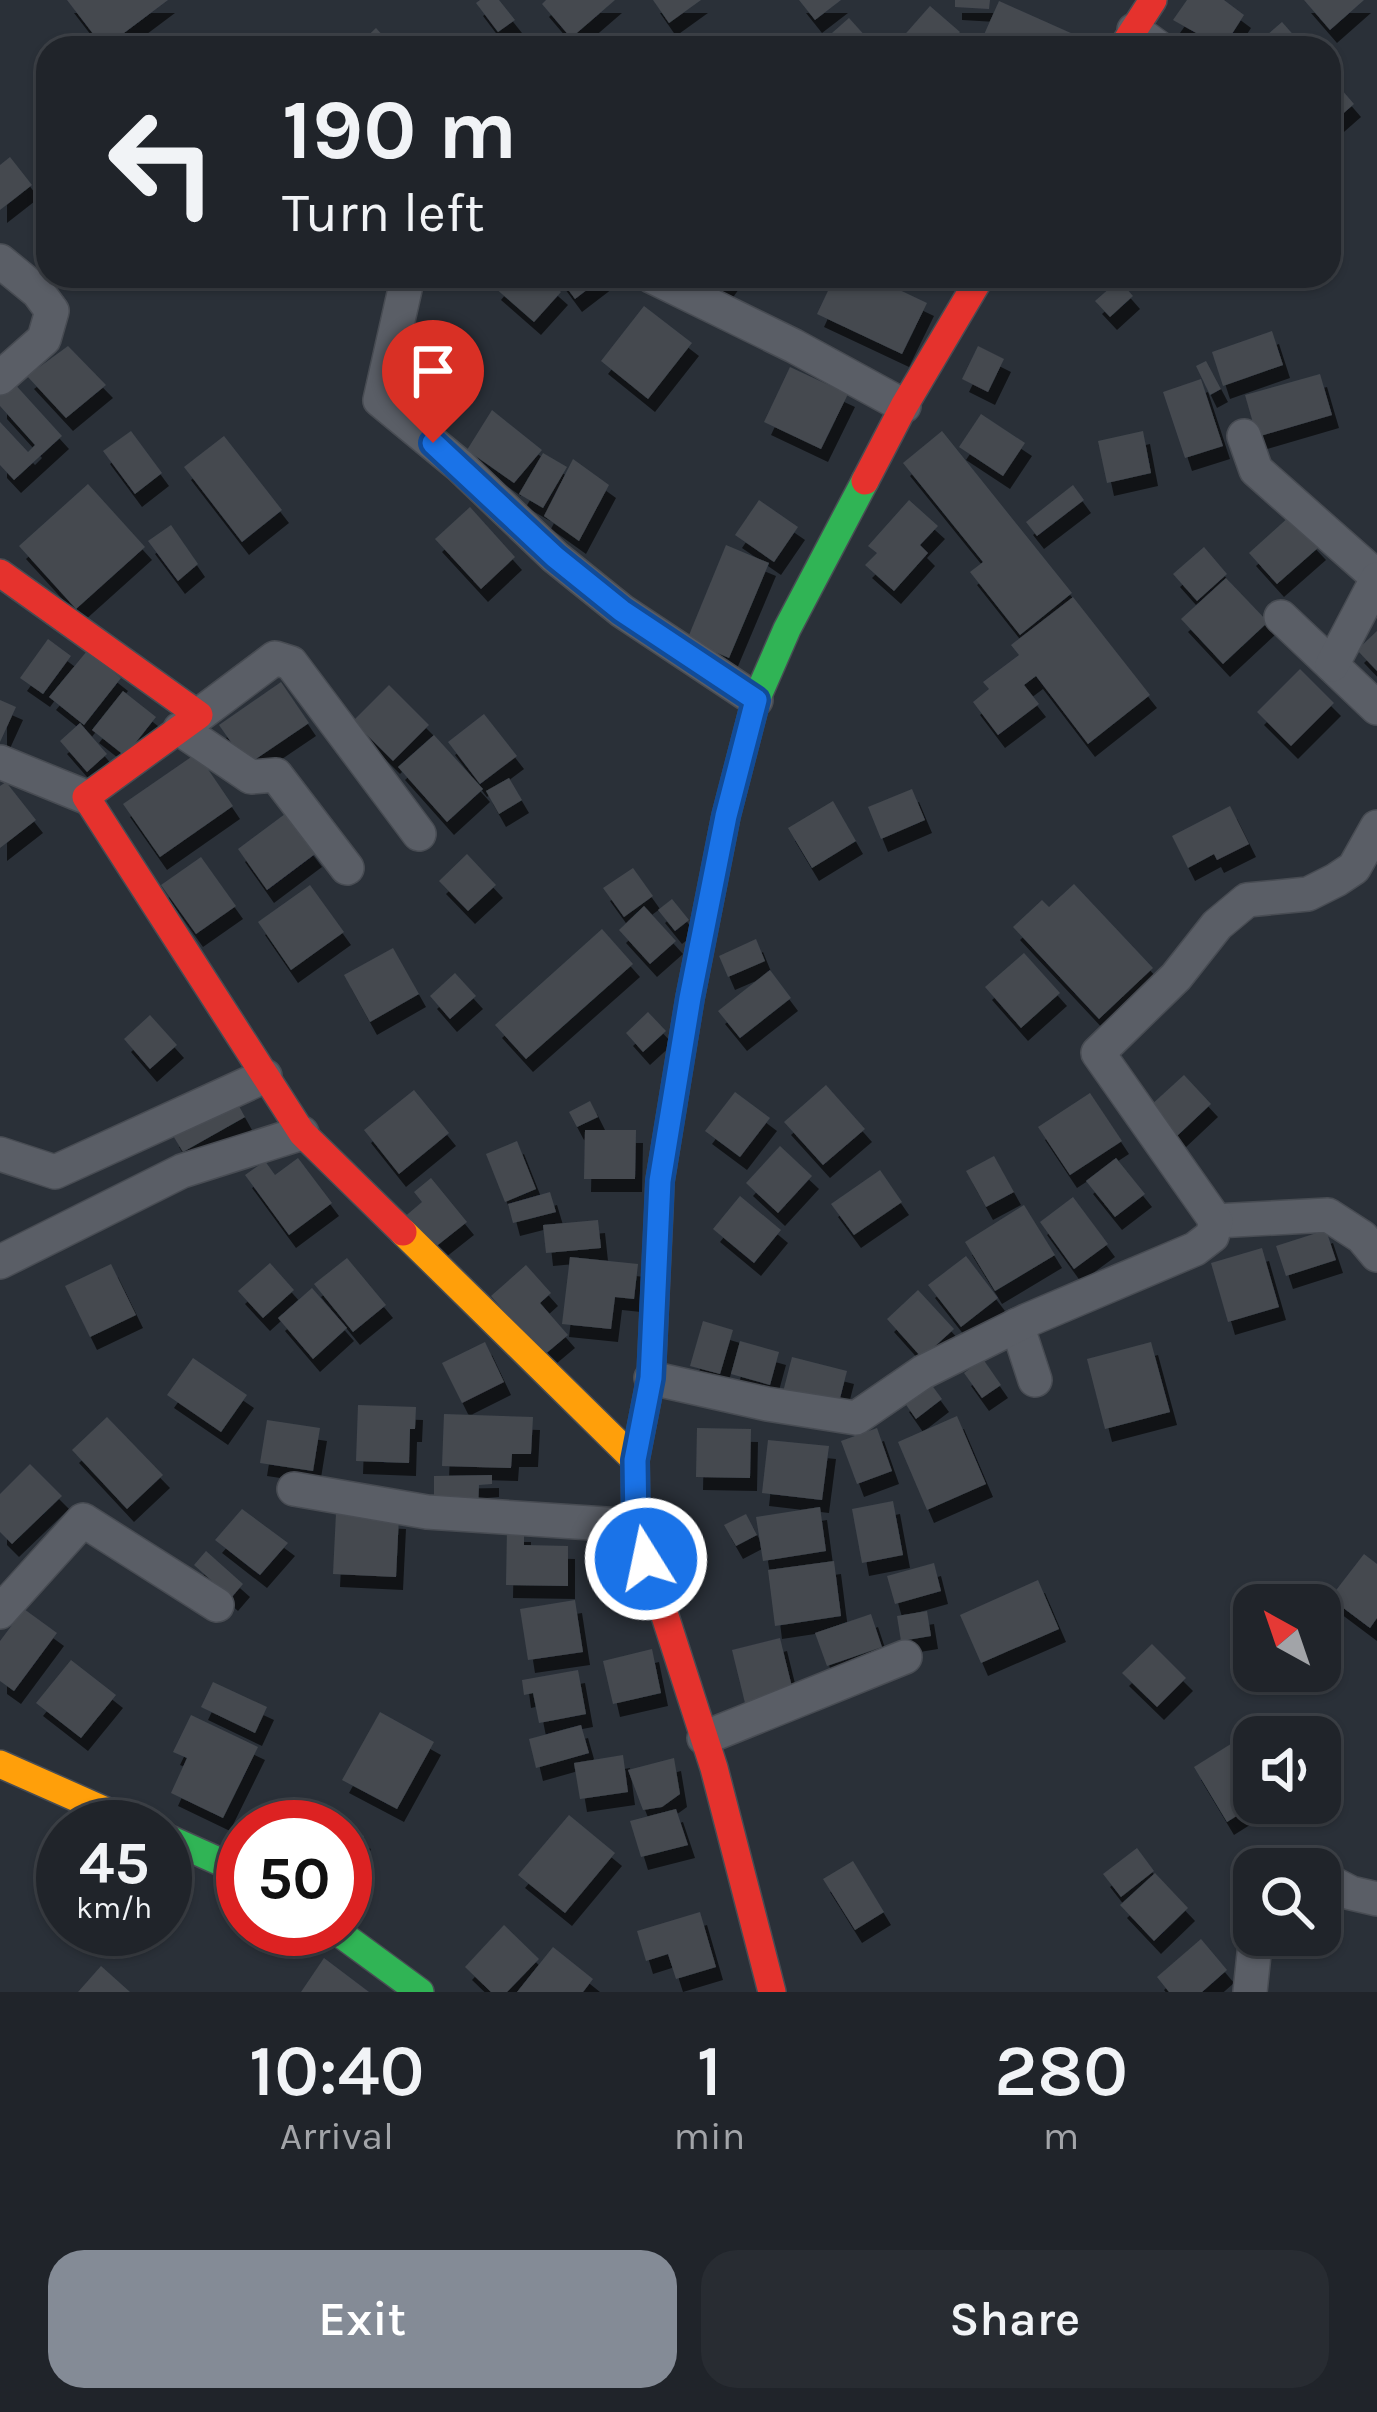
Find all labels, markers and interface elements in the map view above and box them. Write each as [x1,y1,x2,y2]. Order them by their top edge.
text: 190 m [282,81,517,179]
icon: left [84,84,240,240]
text: Turn left [282,181,485,245]
pin [382,320,484,443]
icon: arrive [400,338,466,404]
position arrow [583,1496,709,1622]
north arrow [1233,1584,1341,1692]
map controls [1233,1584,1341,1956]
button: sound [1233,1716,1341,1824]
speed limit sign: 50 [216,1800,372,1956]
text: 45 [79,1828,149,1898]
button: search [1233,1848,1341,1956]
text: km/h [76,1890,152,1926]
text: 10:40 [249,2029,425,2113]
text: 1 [697,2029,722,2113]
text: 280 [994,2029,1128,2113]
text: Arrival [280,2113,394,2159]
text: min [674,2113,745,2159]
text: m [1043,2113,1079,2159]
button: Exit [48,2250,677,2388]
button: Share [701,2250,1329,2388]

